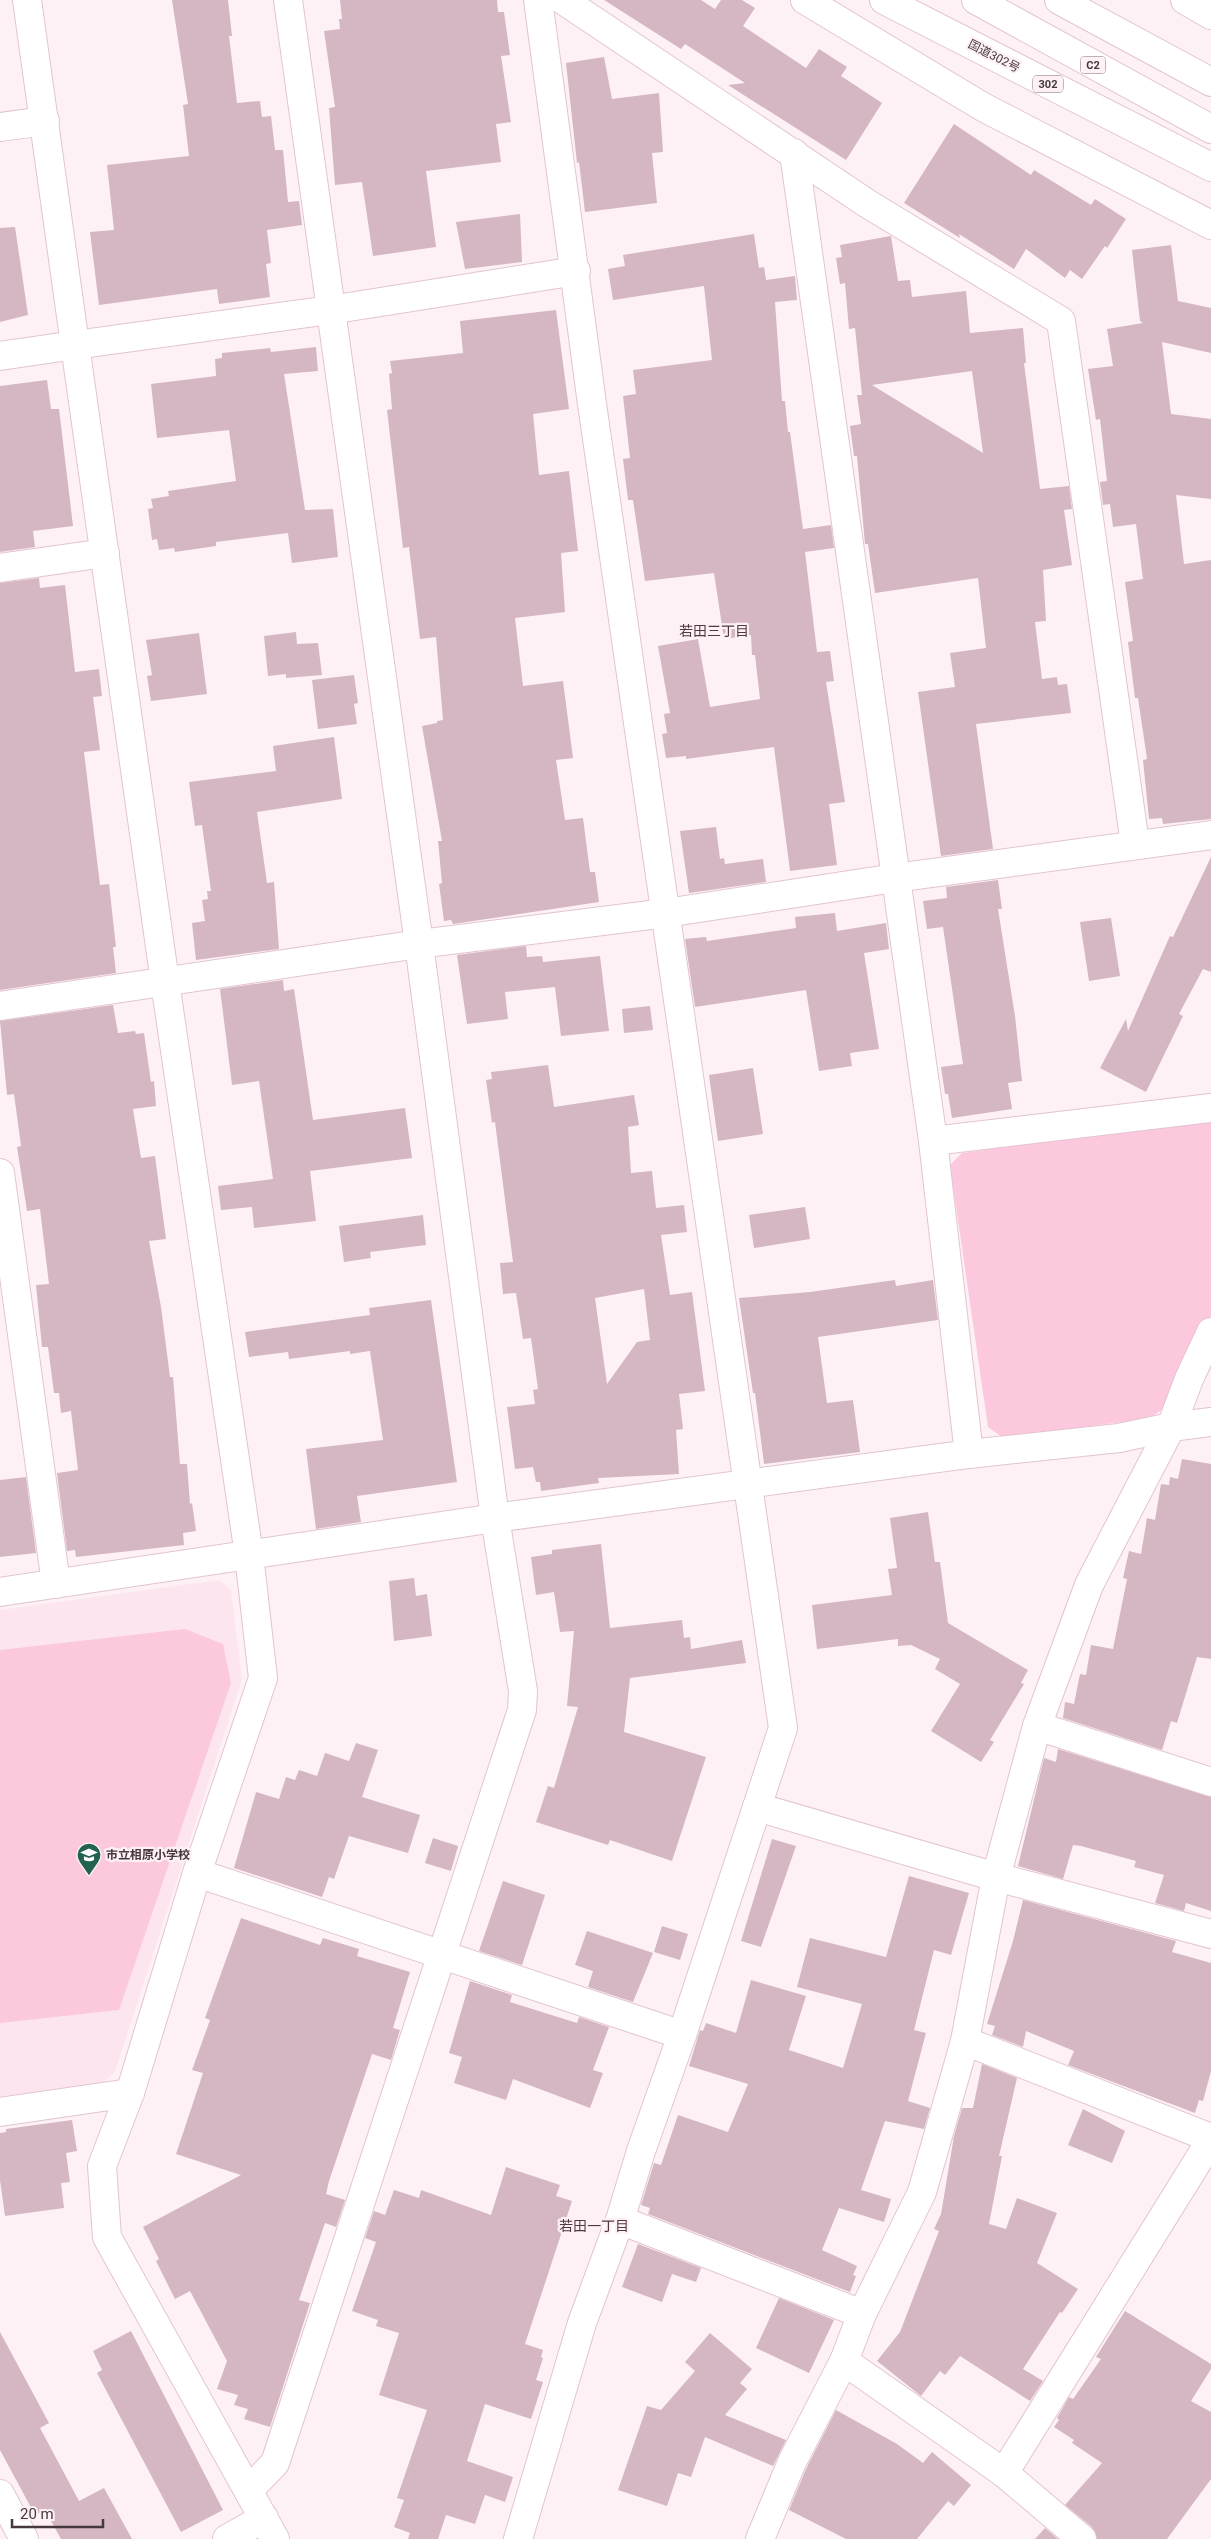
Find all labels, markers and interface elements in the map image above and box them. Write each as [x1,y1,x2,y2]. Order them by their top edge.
street label: 国道302号 [966,37,1022,75]
road number: C2 [1080,56,1106,74]
road number: 302 [1033,76,1063,92]
district label: 若田三丁目 [679,623,749,639]
school or university icon: 市立相原小学校 [76,1842,102,1876]
place label: 市立相原小学校 [106,1848,190,1862]
district label: 若田一丁目 [559,2218,629,2234]
scale bar [12,2496,104,2528]
text: 20 m [20,2505,54,2523]

